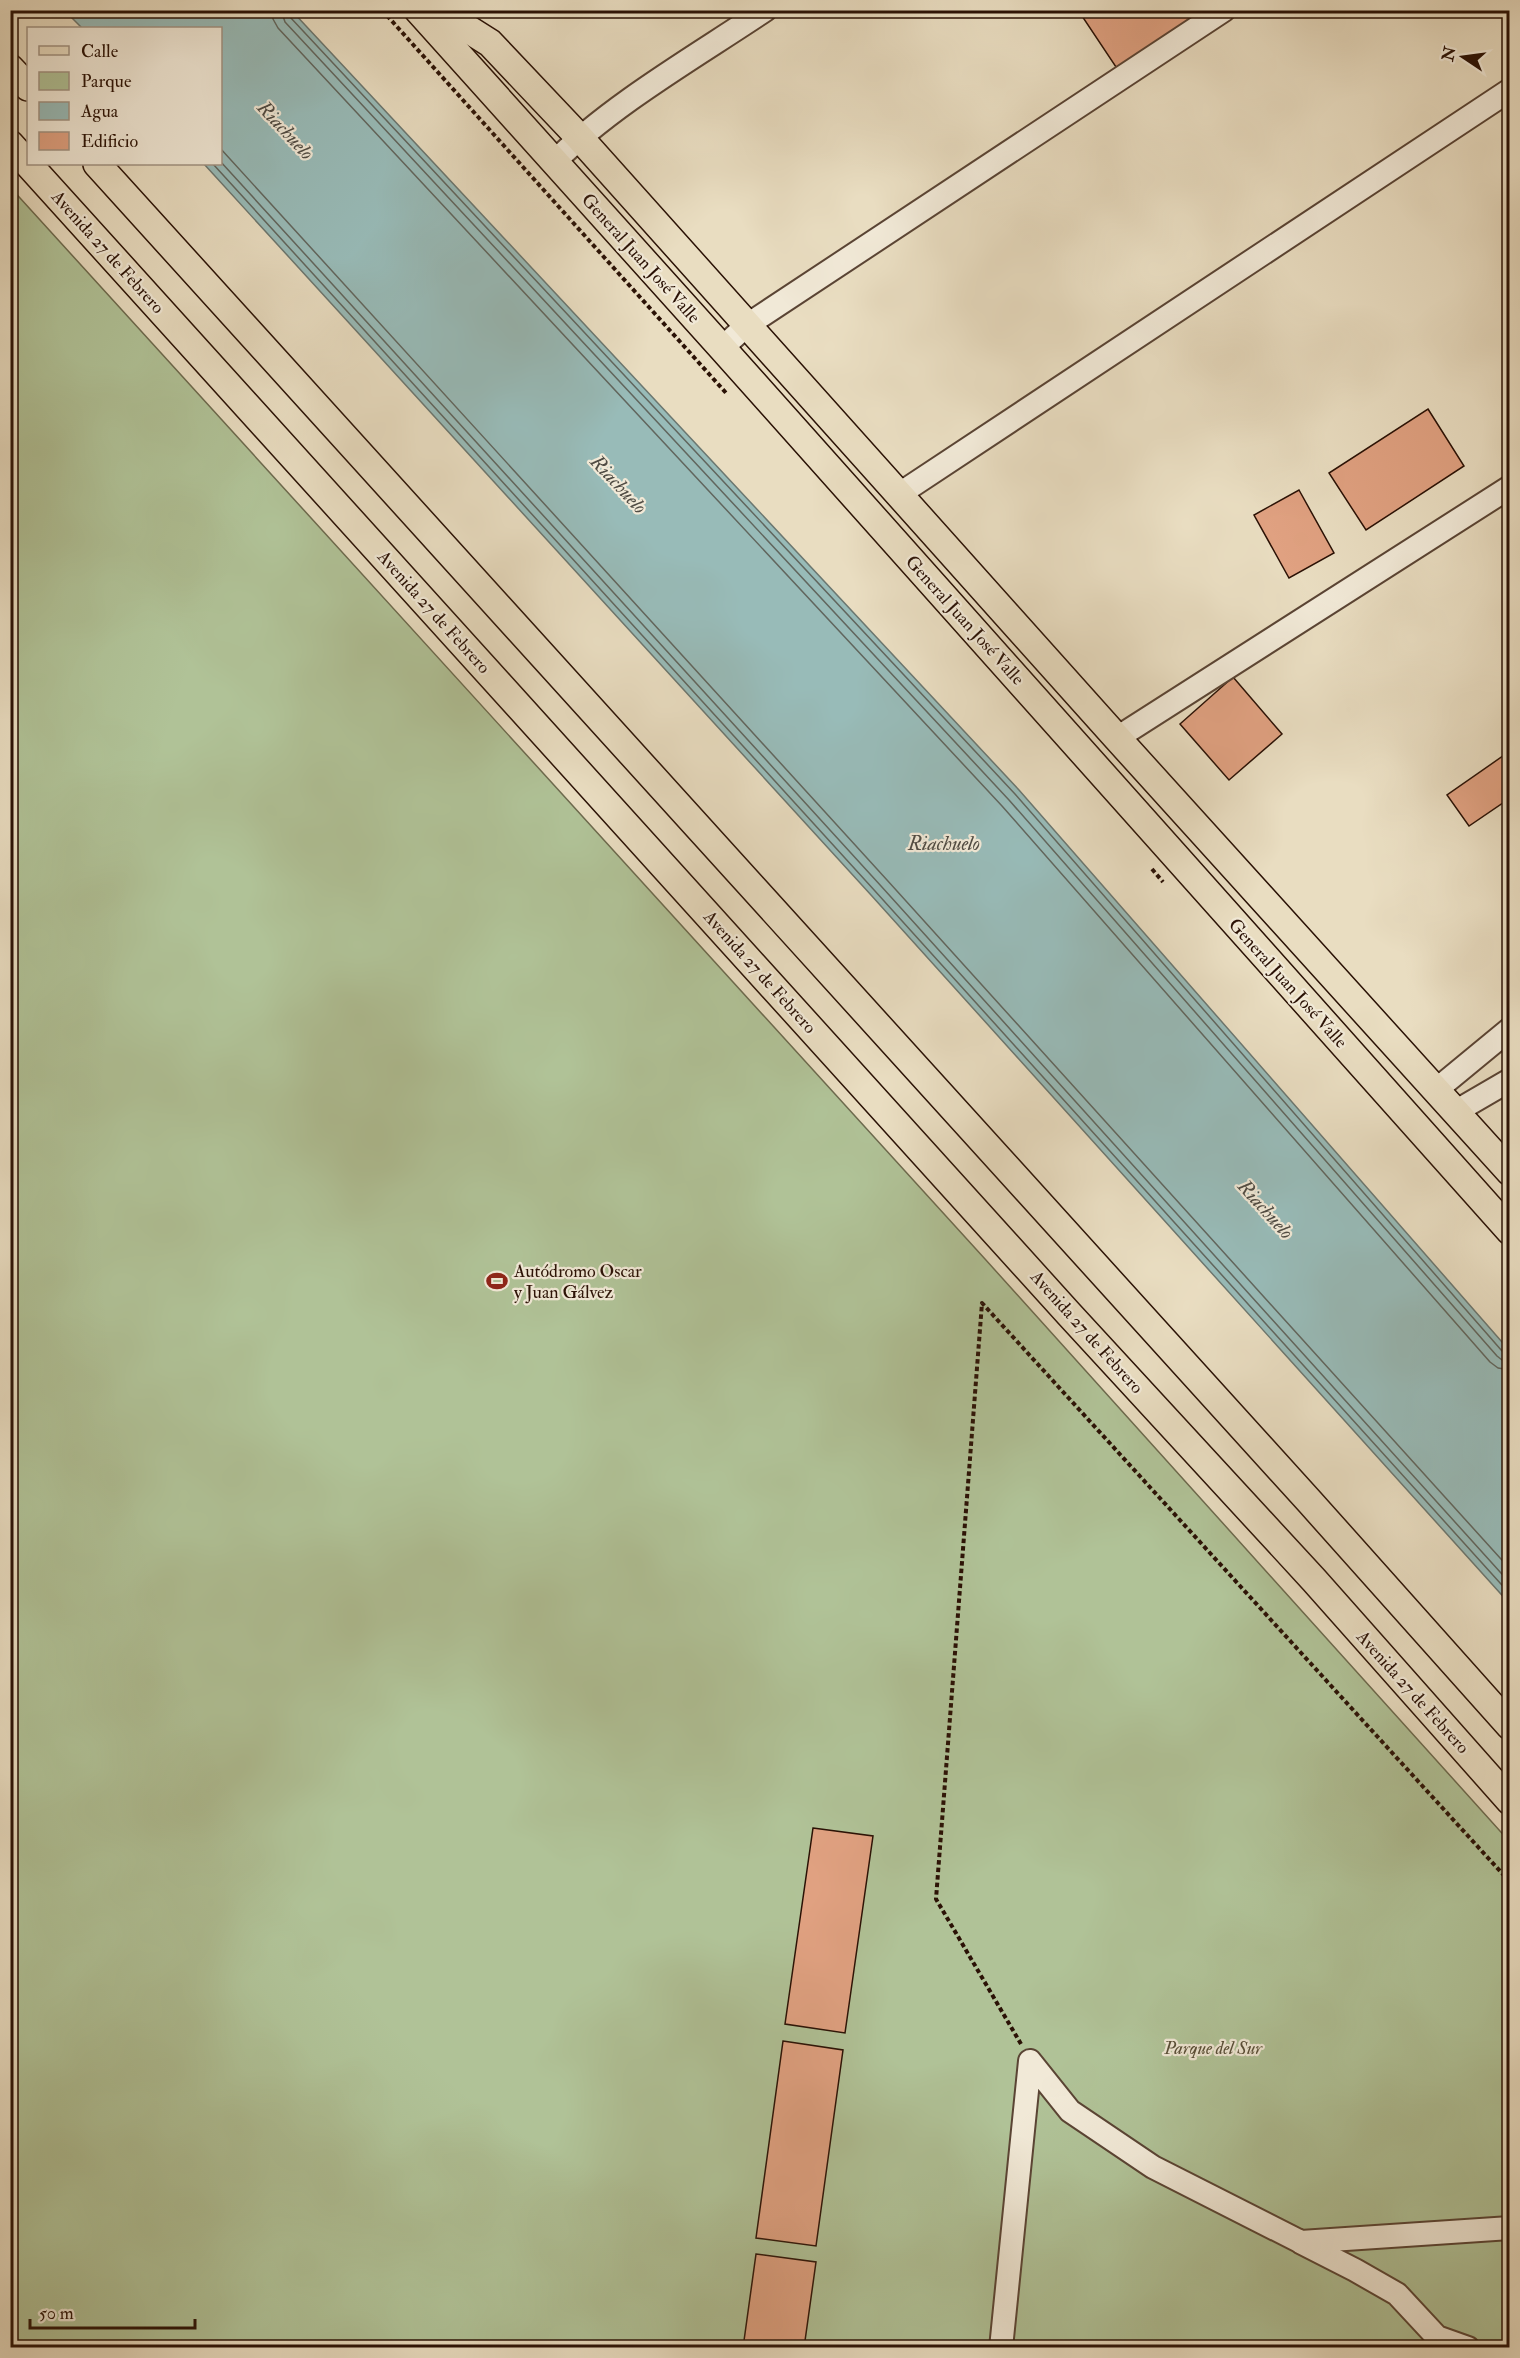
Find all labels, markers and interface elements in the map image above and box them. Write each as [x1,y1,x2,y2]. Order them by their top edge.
legend [27,27,222,165]
north arrow [1433,27,1493,87]
text: Calle [81,40,119,63]
text: N [1438,44,1461,64]
text: Parque [81,70,132,93]
water label: Riachuelo [251,95,319,165]
text: Agua [80,100,119,123]
text: Edificio [81,130,138,153]
street label: Avenida 27 de Febrero [46,185,169,319]
street label: General Juan José Valle [576,189,705,328]
water label: Riachuelo [584,449,652,519]
street label: Avenida 27 de Febrero [372,545,495,679]
street label: General Juan José Valle [900,551,1029,690]
water label: Riachuelo [907,831,980,856]
street label: Avenida 27 de Febrero [698,905,821,1039]
street label: General Juan José Valle [1223,914,1352,1053]
water label: Riachuelo [1232,1173,1299,1244]
place label: Autódromo Oscar y Juan Gálvez [513,1260,642,1304]
street label: Avenida 27 de Febrero [1025,1265,1148,1399]
sports icon: Autódromo Oscar y Juan Gálvez [485,1269,509,1293]
street label: Avenida 27 de Febrero [1351,1625,1474,1759]
park label: Parque del Sur [1163,2037,1263,2060]
scale bar [30,2292,195,2330]
text: 50 m [39,2302,74,2325]

